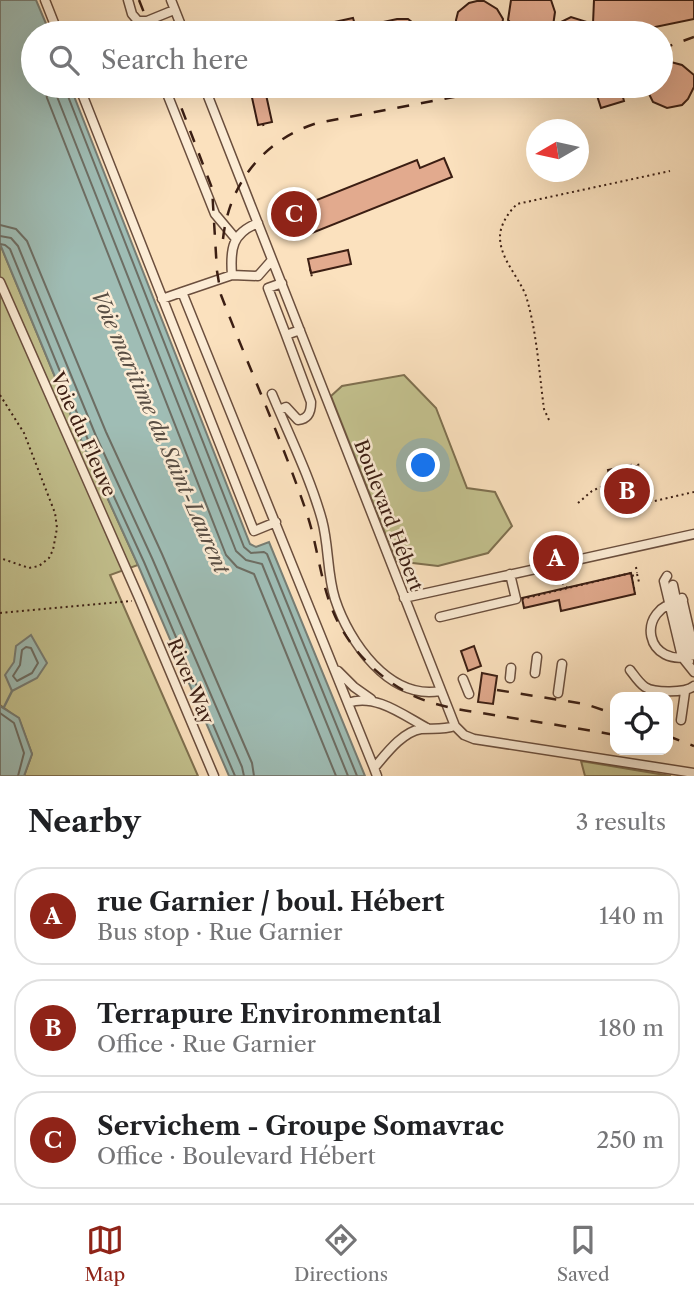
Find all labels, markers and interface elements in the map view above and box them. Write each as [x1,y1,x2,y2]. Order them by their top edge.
search box [21,21,673,98]
icon: search [45,41,83,79]
text: Search here [101,44,248,76]
north arrow [526,119,589,182]
pin: C [271,188,317,240]
water label: Voie maritime du Saint-Laurent [86,286,235,579]
street label: Voie du Fleuve [45,367,121,500]
street label: Boulevard Hébert [349,436,428,594]
your location [406,448,440,482]
pin: B [604,465,650,517]
pin: A [533,532,579,584]
street label: River Way [162,635,219,728]
map controls [610,692,673,755]
button: locate [610,692,673,755]
text: Nearby [28,803,141,840]
text: 3 results [576,808,666,836]
text: rue Garnier / boul. Hébert [97,886,444,918]
text: A [44,902,62,930]
text: 140 m [599,902,664,930]
text: Bus stop · Rue Garnier [97,918,343,946]
text: Terrapure Environmental [97,998,441,1030]
text: B [44,1014,62,1042]
text: 180 m [599,1014,664,1042]
text: Office · Rue Garnier [97,1030,316,1058]
text: Servichem - Groupe Somavrac [97,1110,504,1142]
text: C [44,1126,62,1154]
text: 250 m [596,1126,664,1154]
text: Office · Boulevard Hébert [97,1142,376,1170]
tab: Map [84,1221,125,1286]
tab: Directions [294,1221,388,1286]
tab: Saved [557,1221,610,1286]

